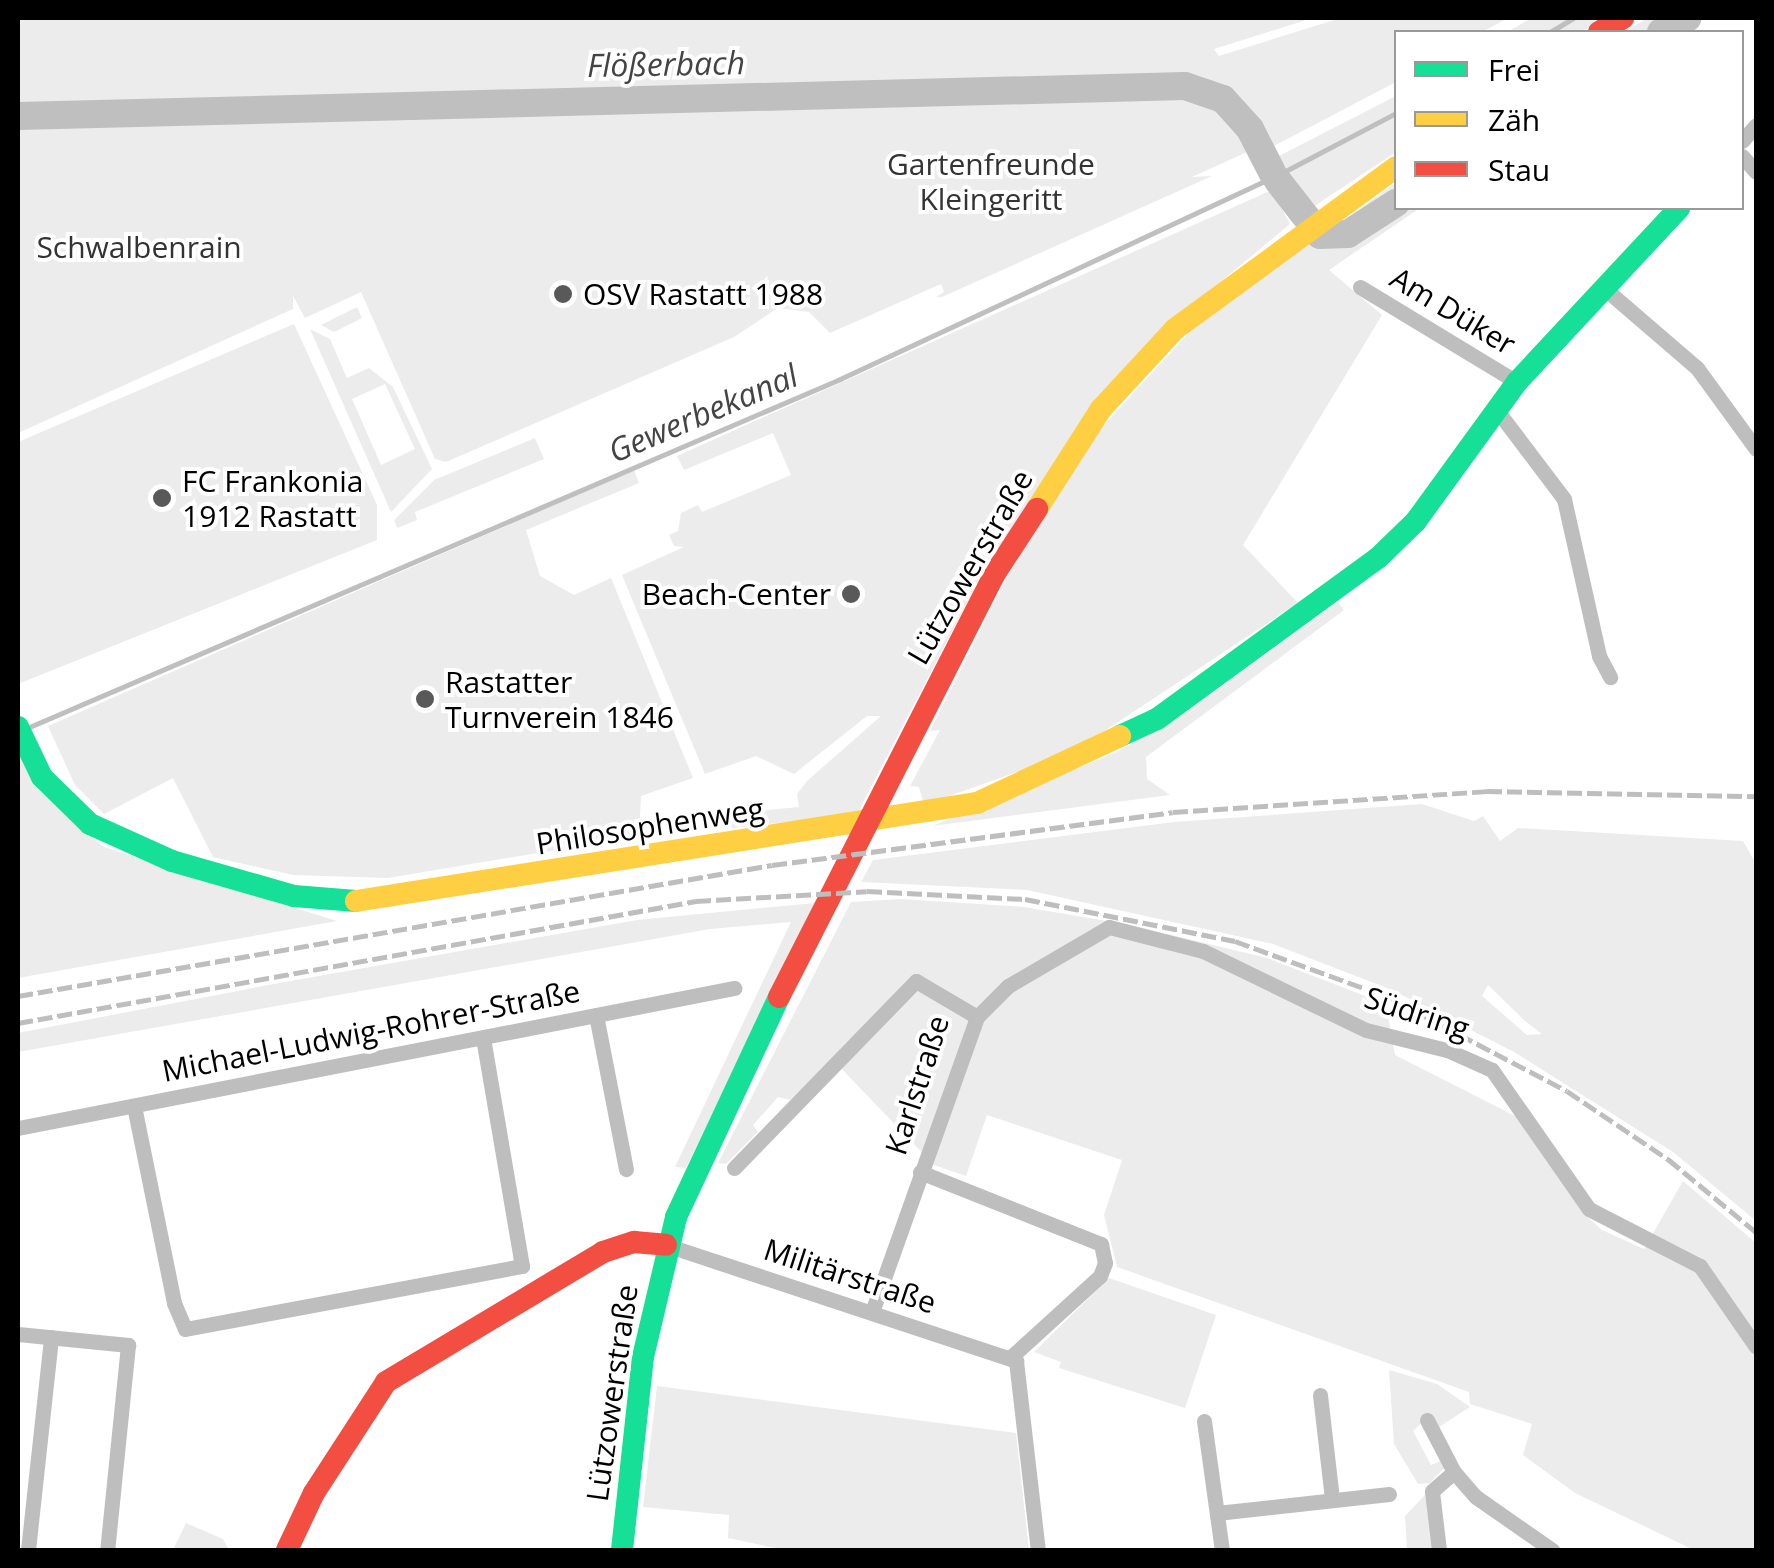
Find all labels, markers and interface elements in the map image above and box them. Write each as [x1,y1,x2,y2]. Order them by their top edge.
legend [1394,30,1744,210]
water label: Flößerbach [587,43,745,85]
text: Frei [1488,49,1540,90]
text: Zäh [1488,99,1540,140]
park label: Gartenfreunde Kleingeritt [887,146,1095,216]
text: Stau [1488,149,1550,190]
park label: Schwalbenrain [36,229,242,265]
street label: Am Düker [1384,260,1522,362]
place label: OSV Rastatt 1988 [583,276,823,312]
marker: OSV Rastatt 1988 [552,283,574,305]
water label: Gewerbekanal [603,356,803,470]
place label: FC Frankonia 1912 Rastatt [182,463,363,534]
street label: Lützowerstraße [900,463,1040,671]
marker: FC Frankonia 1912 Rastatt [151,487,173,509]
place label: Beach-Center [642,576,831,612]
marker: Beach-Center [840,583,862,605]
place label: Rastatter Turnverein 1846 [445,664,674,734]
marker: Rastatter Turnverein 1846 [414,688,436,710]
street label: Philosophenweg [533,790,767,862]
street label: Michael-Ludwig-Rohrer-Straße [159,973,583,1089]
street label: Südring [1360,979,1474,1047]
street label: Karlstraße [878,1011,956,1159]
street label: Militärstraße [759,1231,941,1321]
street label: Lützowerstraße [579,1282,645,1504]

